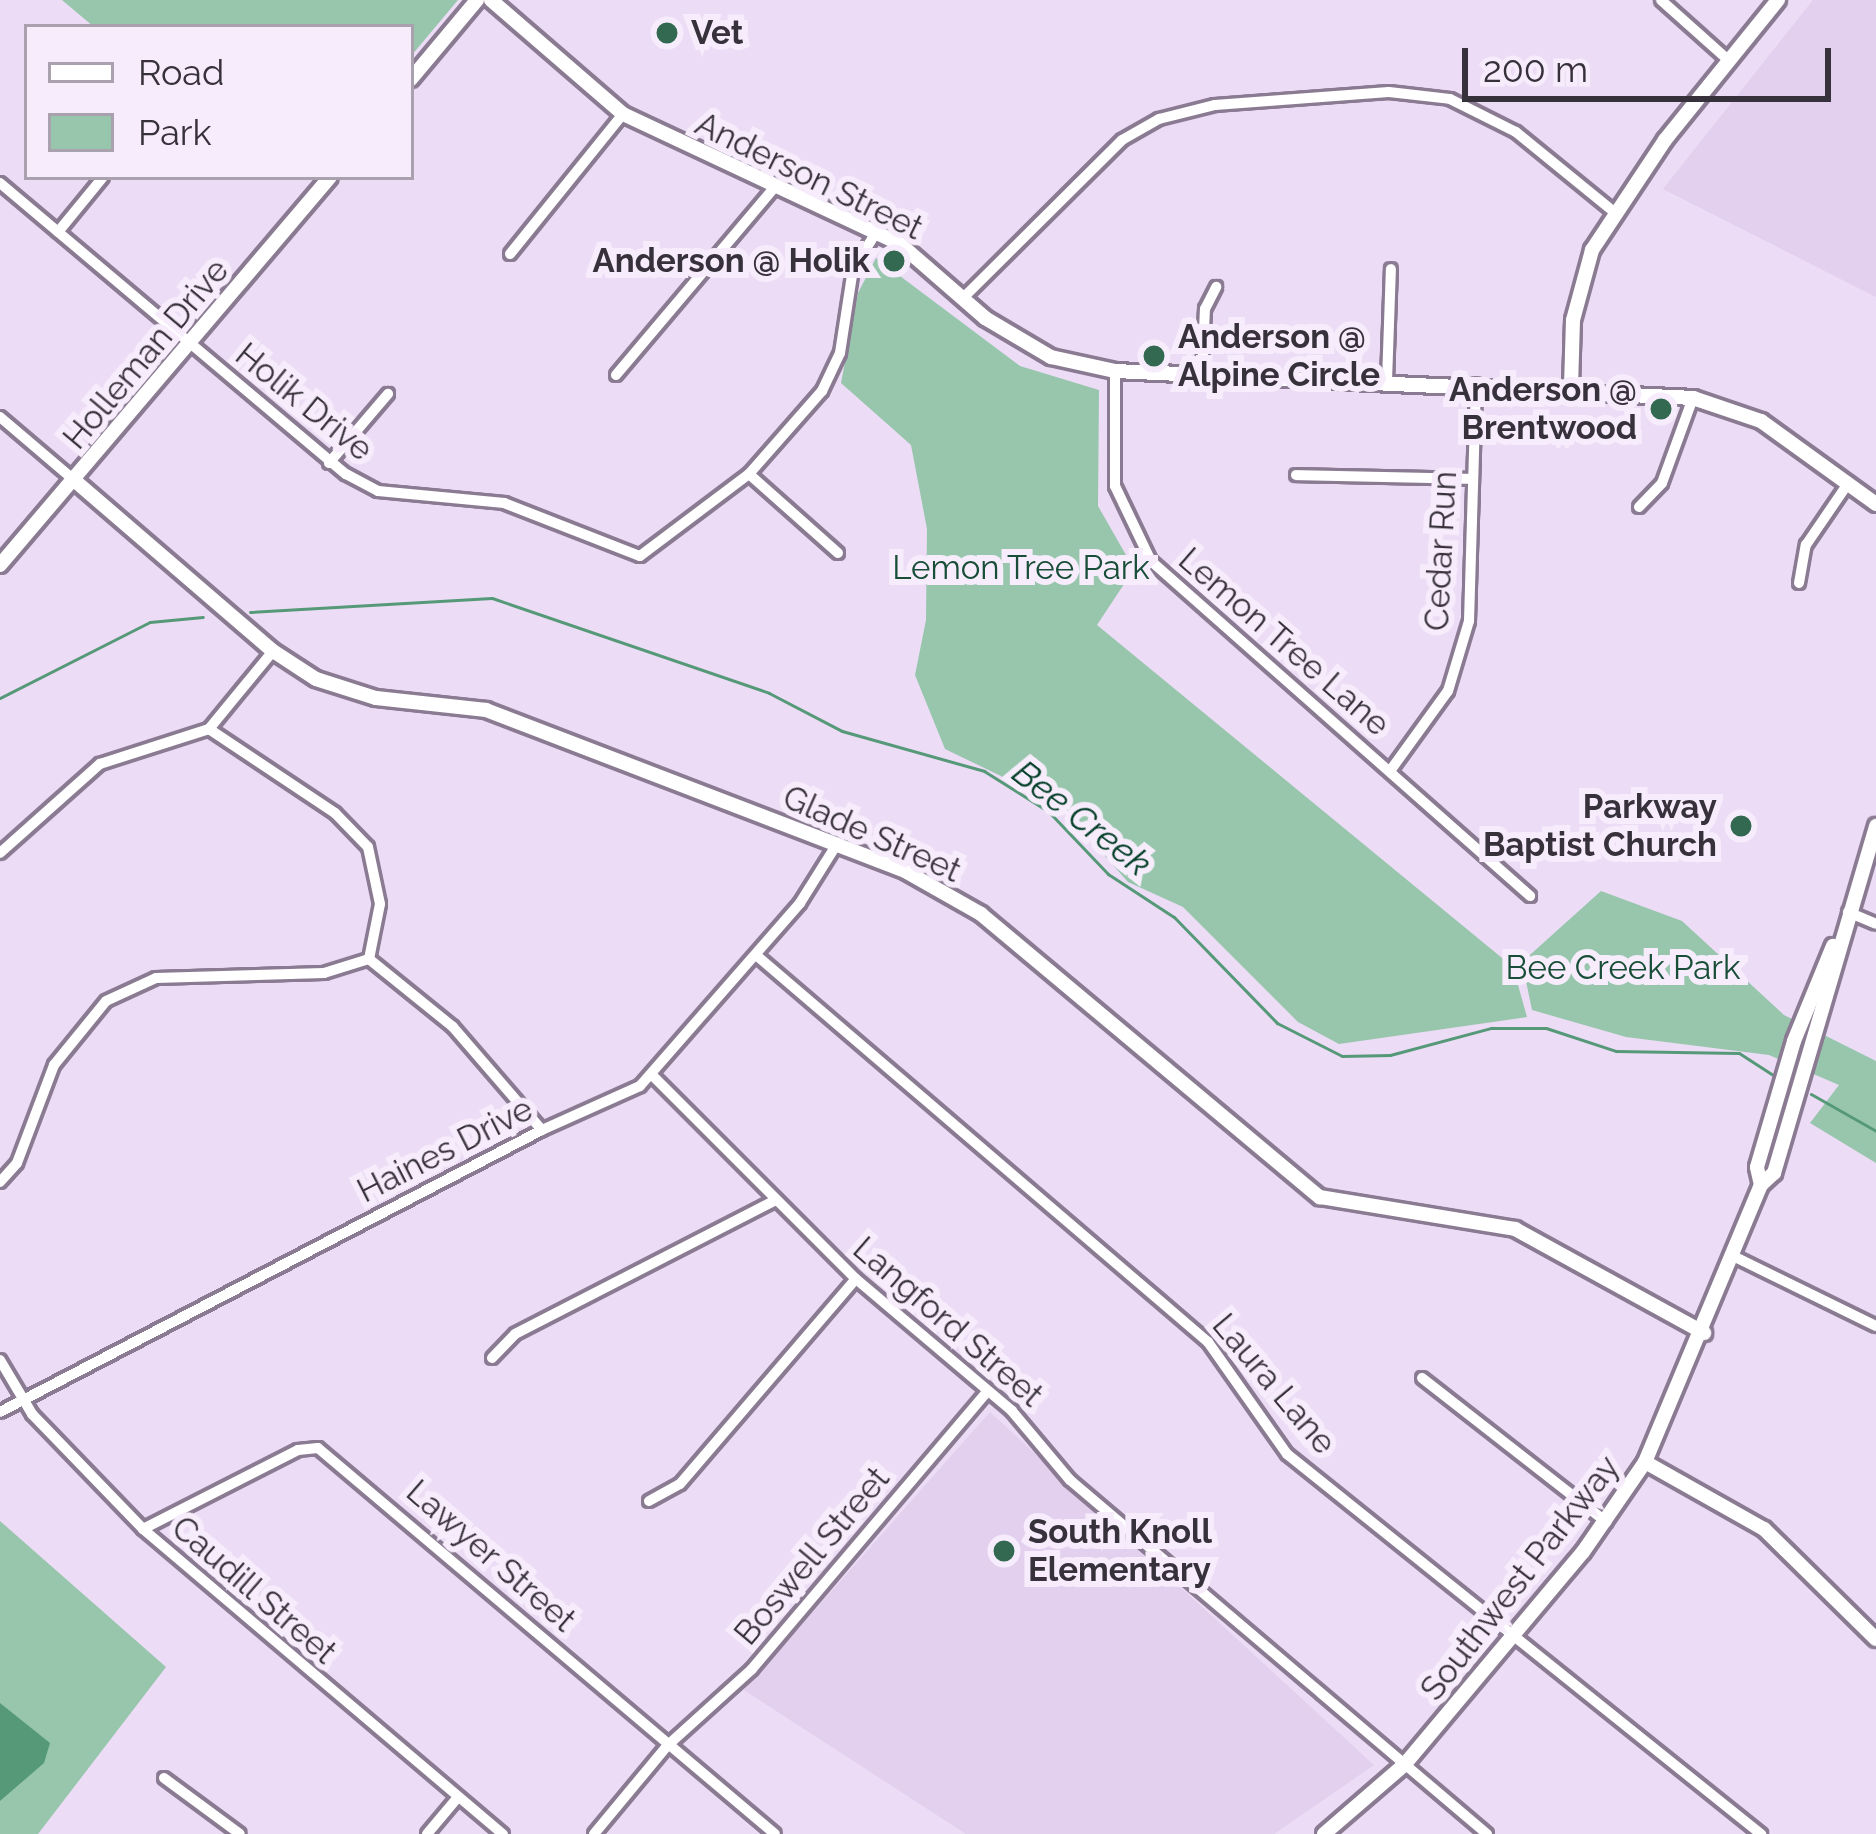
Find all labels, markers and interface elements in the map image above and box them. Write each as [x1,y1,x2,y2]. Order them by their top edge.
place label: Vet [691,13,743,53]
marker: Vet [654,20,680,46]
legend [24,24,414,180]
scale bar [1468,24,1837,98]
text: 200 m [1483,48,1588,90]
text: Road [138,51,224,93]
street label: Anderson Street [689,104,929,248]
text: Park [138,111,212,153]
place label: Anderson @ Holik [593,241,870,281]
marker: Anderson @ Holik [881,248,907,274]
street label: Holleman Drive [55,251,237,457]
place label: Anderson @ Alpine Circle [1178,317,1380,395]
street label: Holik Drive [228,335,380,469]
marker: Anderson @ Alpine Circle [1141,343,1167,369]
place label: Anderson @ Brentwood [1449,370,1637,448]
marker: Anderson @ Brentwood [1648,396,1674,422]
street label: Cedar Run [1417,470,1465,632]
street label: Lemon Tree Lane [1170,539,1398,745]
park label: Lemon Tree Park [892,548,1150,588]
water label: Bee Creek [1004,751,1160,885]
street label: Glade Street [777,777,967,891]
place label: Parkway Baptist Church [1483,787,1717,865]
marker: Parkway Baptist Church [1728,813,1754,839]
park label: Bee Creek Park [1506,948,1740,988]
street label: Haines Drive [351,1089,539,1211]
street label: Langford Street [845,1229,1051,1415]
street label: Laura Lane [1204,1306,1344,1462]
street label: Southwest Parkway [1412,1448,1628,1708]
street label: Boswell Street [726,1459,898,1653]
street label: Lawyer Street [398,1472,584,1640]
street label: Caudill Street [163,1508,345,1672]
place label: South Knoll Elementary [1028,1512,1212,1590]
marker: South Knoll Elementary [991,1538,1017,1564]

